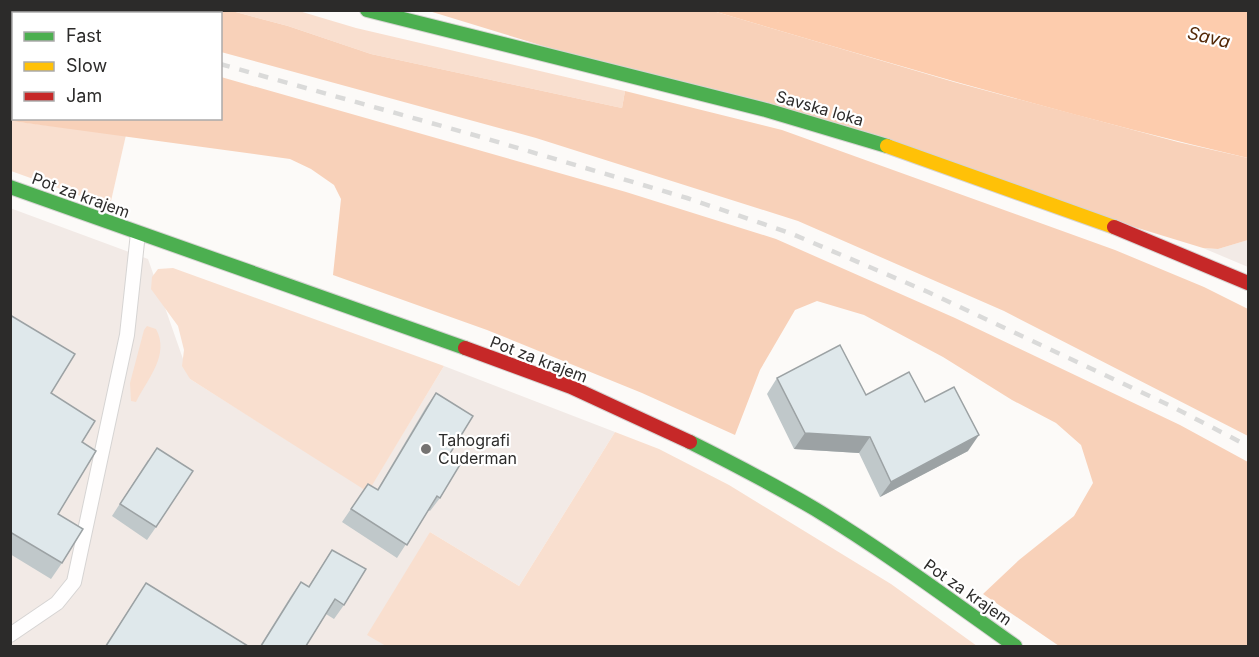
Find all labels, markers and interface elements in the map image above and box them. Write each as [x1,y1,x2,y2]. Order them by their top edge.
legend [12,12,222,120]
water label: Sava [1186,22,1232,52]
text: Fast [66,25,102,46]
text: Slow [66,55,107,76]
text: Jam [66,85,102,106]
street label: Savska loka [774,86,866,130]
street label: Pot za krajem [29,168,133,222]
street label: Pot za krajem [487,331,591,387]
place label: Tahografi Cuderman [438,430,517,468]
marker: Tahografi Cuderman [419,442,433,456]
street label: Pot za krajem [920,554,1016,630]

